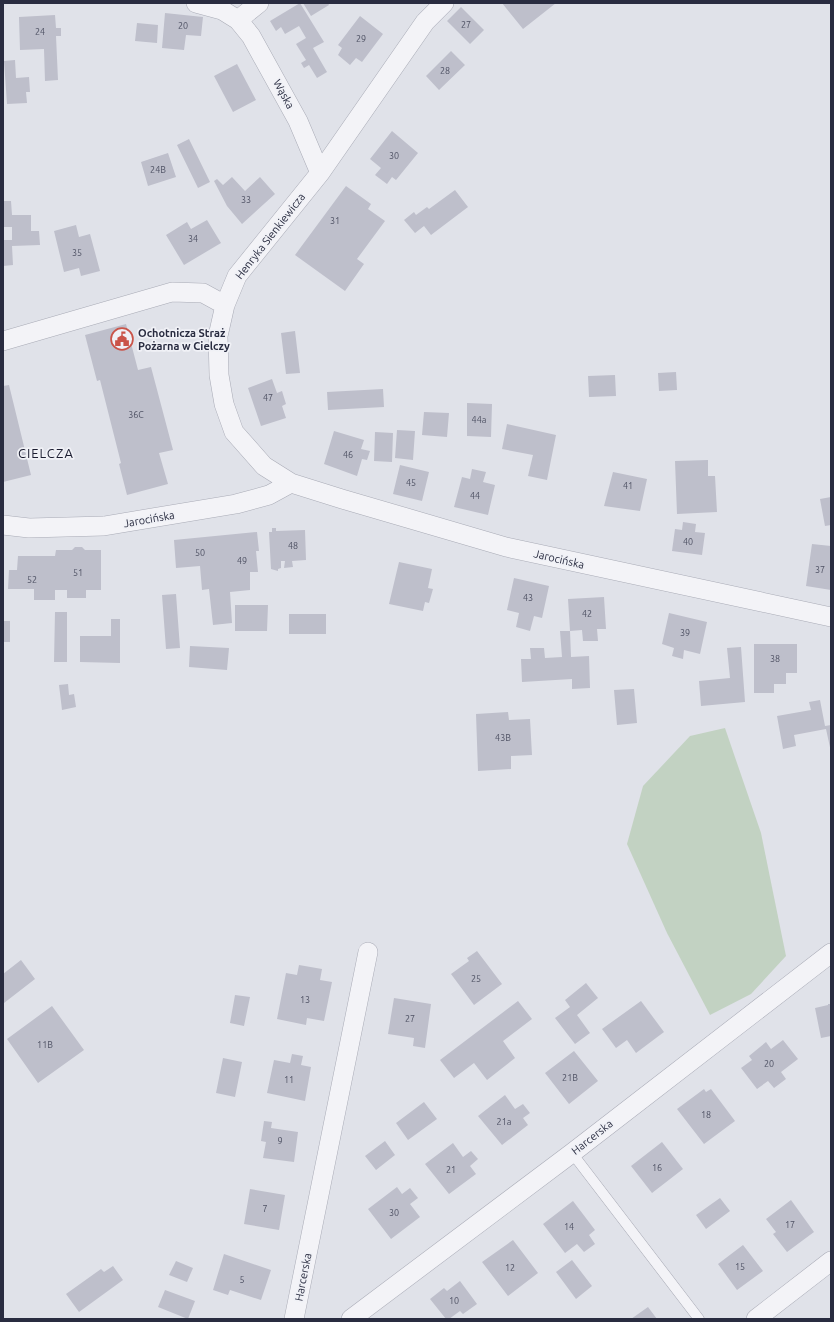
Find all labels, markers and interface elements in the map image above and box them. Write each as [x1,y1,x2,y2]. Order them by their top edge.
house number: 27 [461,20,471,30]
house number: 20 [178,21,188,31]
house number: 24 [35,27,45,37]
house number: 29 [356,34,366,44]
house number: 28 [440,66,450,76]
street label: Wąska [271,77,297,111]
house number: 30 [389,151,399,161]
house number: 24B [150,165,166,175]
street label: Henryka Sienkiewicza [233,191,307,281]
house number: 33 [241,195,251,205]
house number: 31 [330,216,340,226]
house number: 34 [188,234,198,244]
house number: 35 [72,248,82,258]
public building icon: Ochotnicza Straż Pożarna w Cielczy [109,326,135,352]
place label: Ochotnicza Straż Pożarna w Cielczy [138,327,230,352]
house number: 47 [263,393,273,403]
house number: 36C [128,410,144,420]
house number: 44a [472,415,486,425]
district label: CIELCZA [18,446,74,460]
house number: 46 [343,450,353,460]
house number: 45 [406,478,416,488]
house number: 41 [623,481,633,491]
house number: 44 [470,491,480,501]
street label: Jarocińska [122,509,176,529]
house number: 40 [683,537,693,547]
house number: 48 [288,541,298,551]
street label: Jarocińska [532,547,586,571]
house number: 50 [195,548,205,558]
house number: 49 [237,556,247,566]
house number: 37 [815,565,825,575]
house number: 51 [73,568,83,578]
house number: 52 [27,575,37,585]
house number: 43 [523,593,533,603]
house number: 42 [582,609,592,619]
house number: 39 [680,628,690,638]
house number: 38 [770,654,780,664]
house number: 43B [495,733,511,743]
house number: 25 [471,974,481,984]
house number: 13 [300,995,310,1005]
house number: 27 [405,1014,415,1024]
house number: 11B [37,1040,53,1050]
house number: 20 [764,1059,774,1069]
house number: 21B [562,1073,578,1083]
house number: 11 [284,1075,294,1085]
house number: 18 [701,1110,711,1120]
house number: 21a [497,1117,511,1127]
street label: Harcerska [569,1117,615,1157]
house number: 9 [277,1136,283,1146]
house number: 16 [652,1163,662,1173]
house number: 21 [446,1165,456,1175]
house number: 7 [262,1204,268,1214]
house number: 30 [389,1208,399,1218]
house number: 17 [785,1220,795,1230]
house number: 14 [564,1222,574,1232]
street label: Harcerska [292,1252,314,1302]
house number: 15 [735,1262,745,1272]
house number: 12 [505,1263,515,1273]
house number: 5 [239,1275,245,1285]
house number: 10 [449,1296,459,1306]

